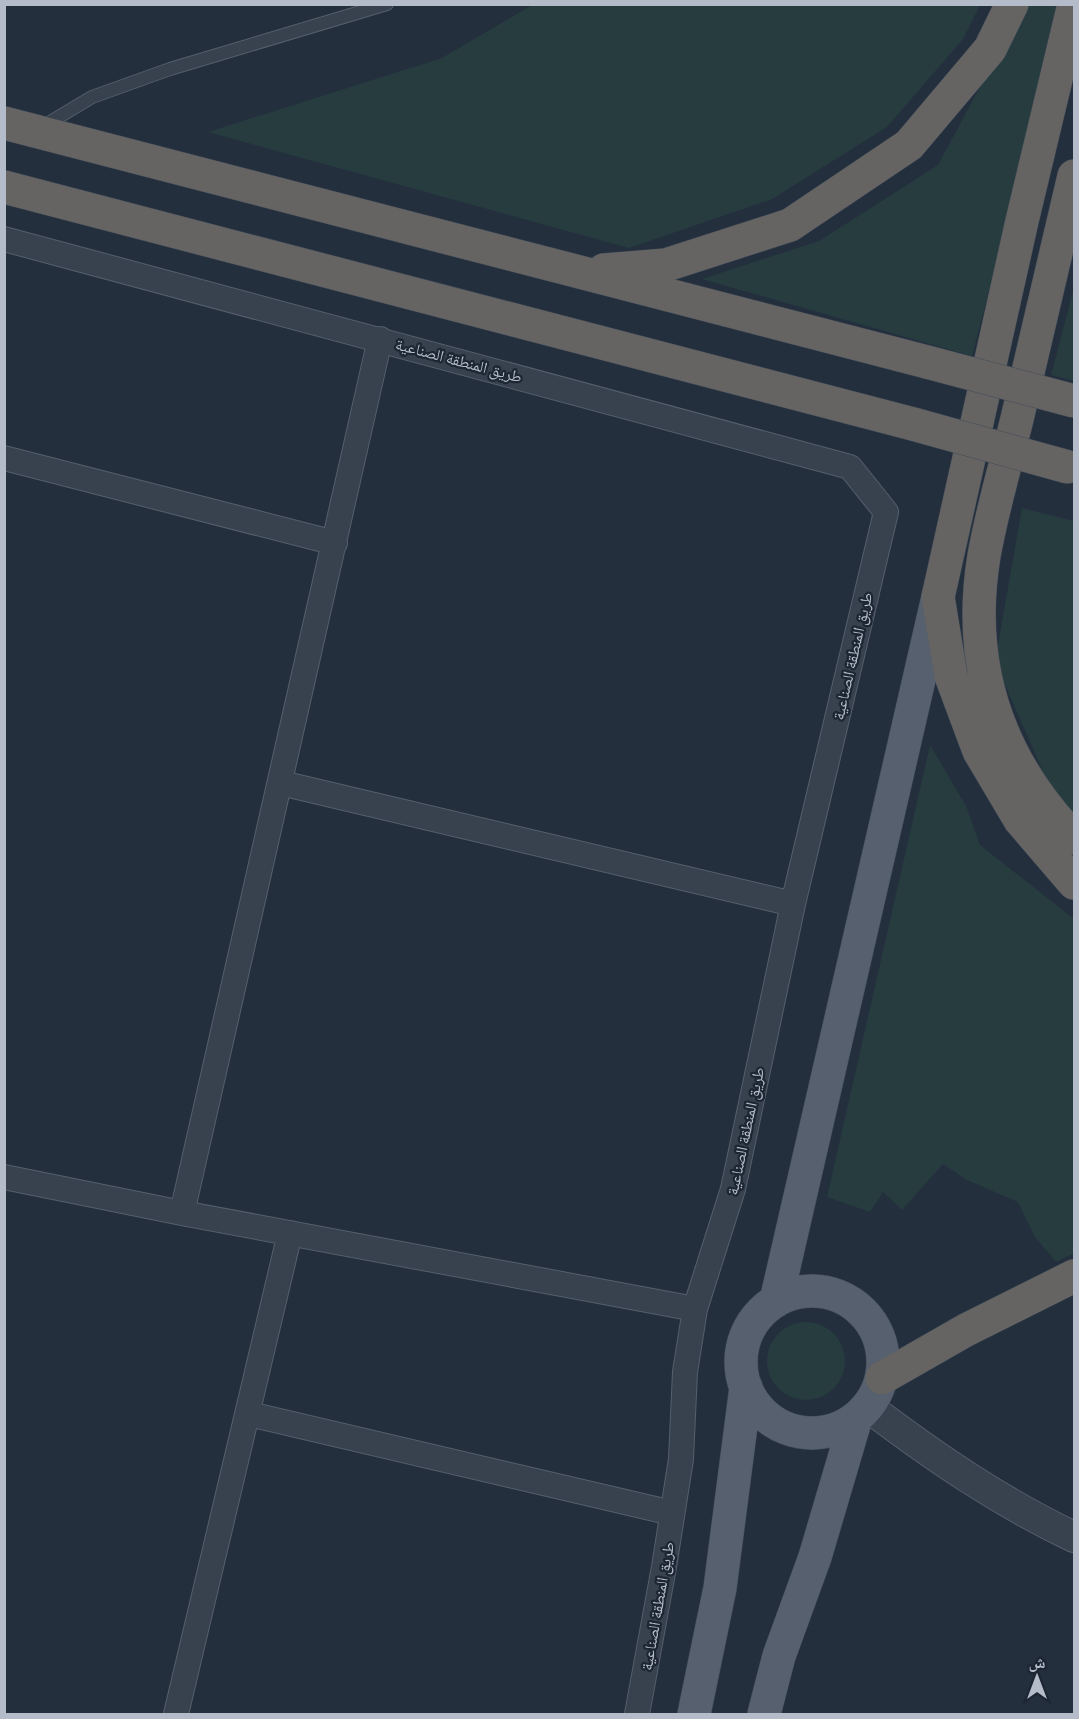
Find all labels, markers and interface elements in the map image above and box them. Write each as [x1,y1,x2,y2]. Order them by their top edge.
street label: طريق المنطقة الصناعية [393,332,525,388]
street label: طريق المنطقة الصناعية [827,590,877,722]
street label: طريق المنطقة الصناعية [721,1065,769,1197]
street label: طريق المنطقة الصناعية [635,1540,679,1672]
north arrow [1007,1647,1067,1707]
text: ش [1029,1651,1046,1673]

